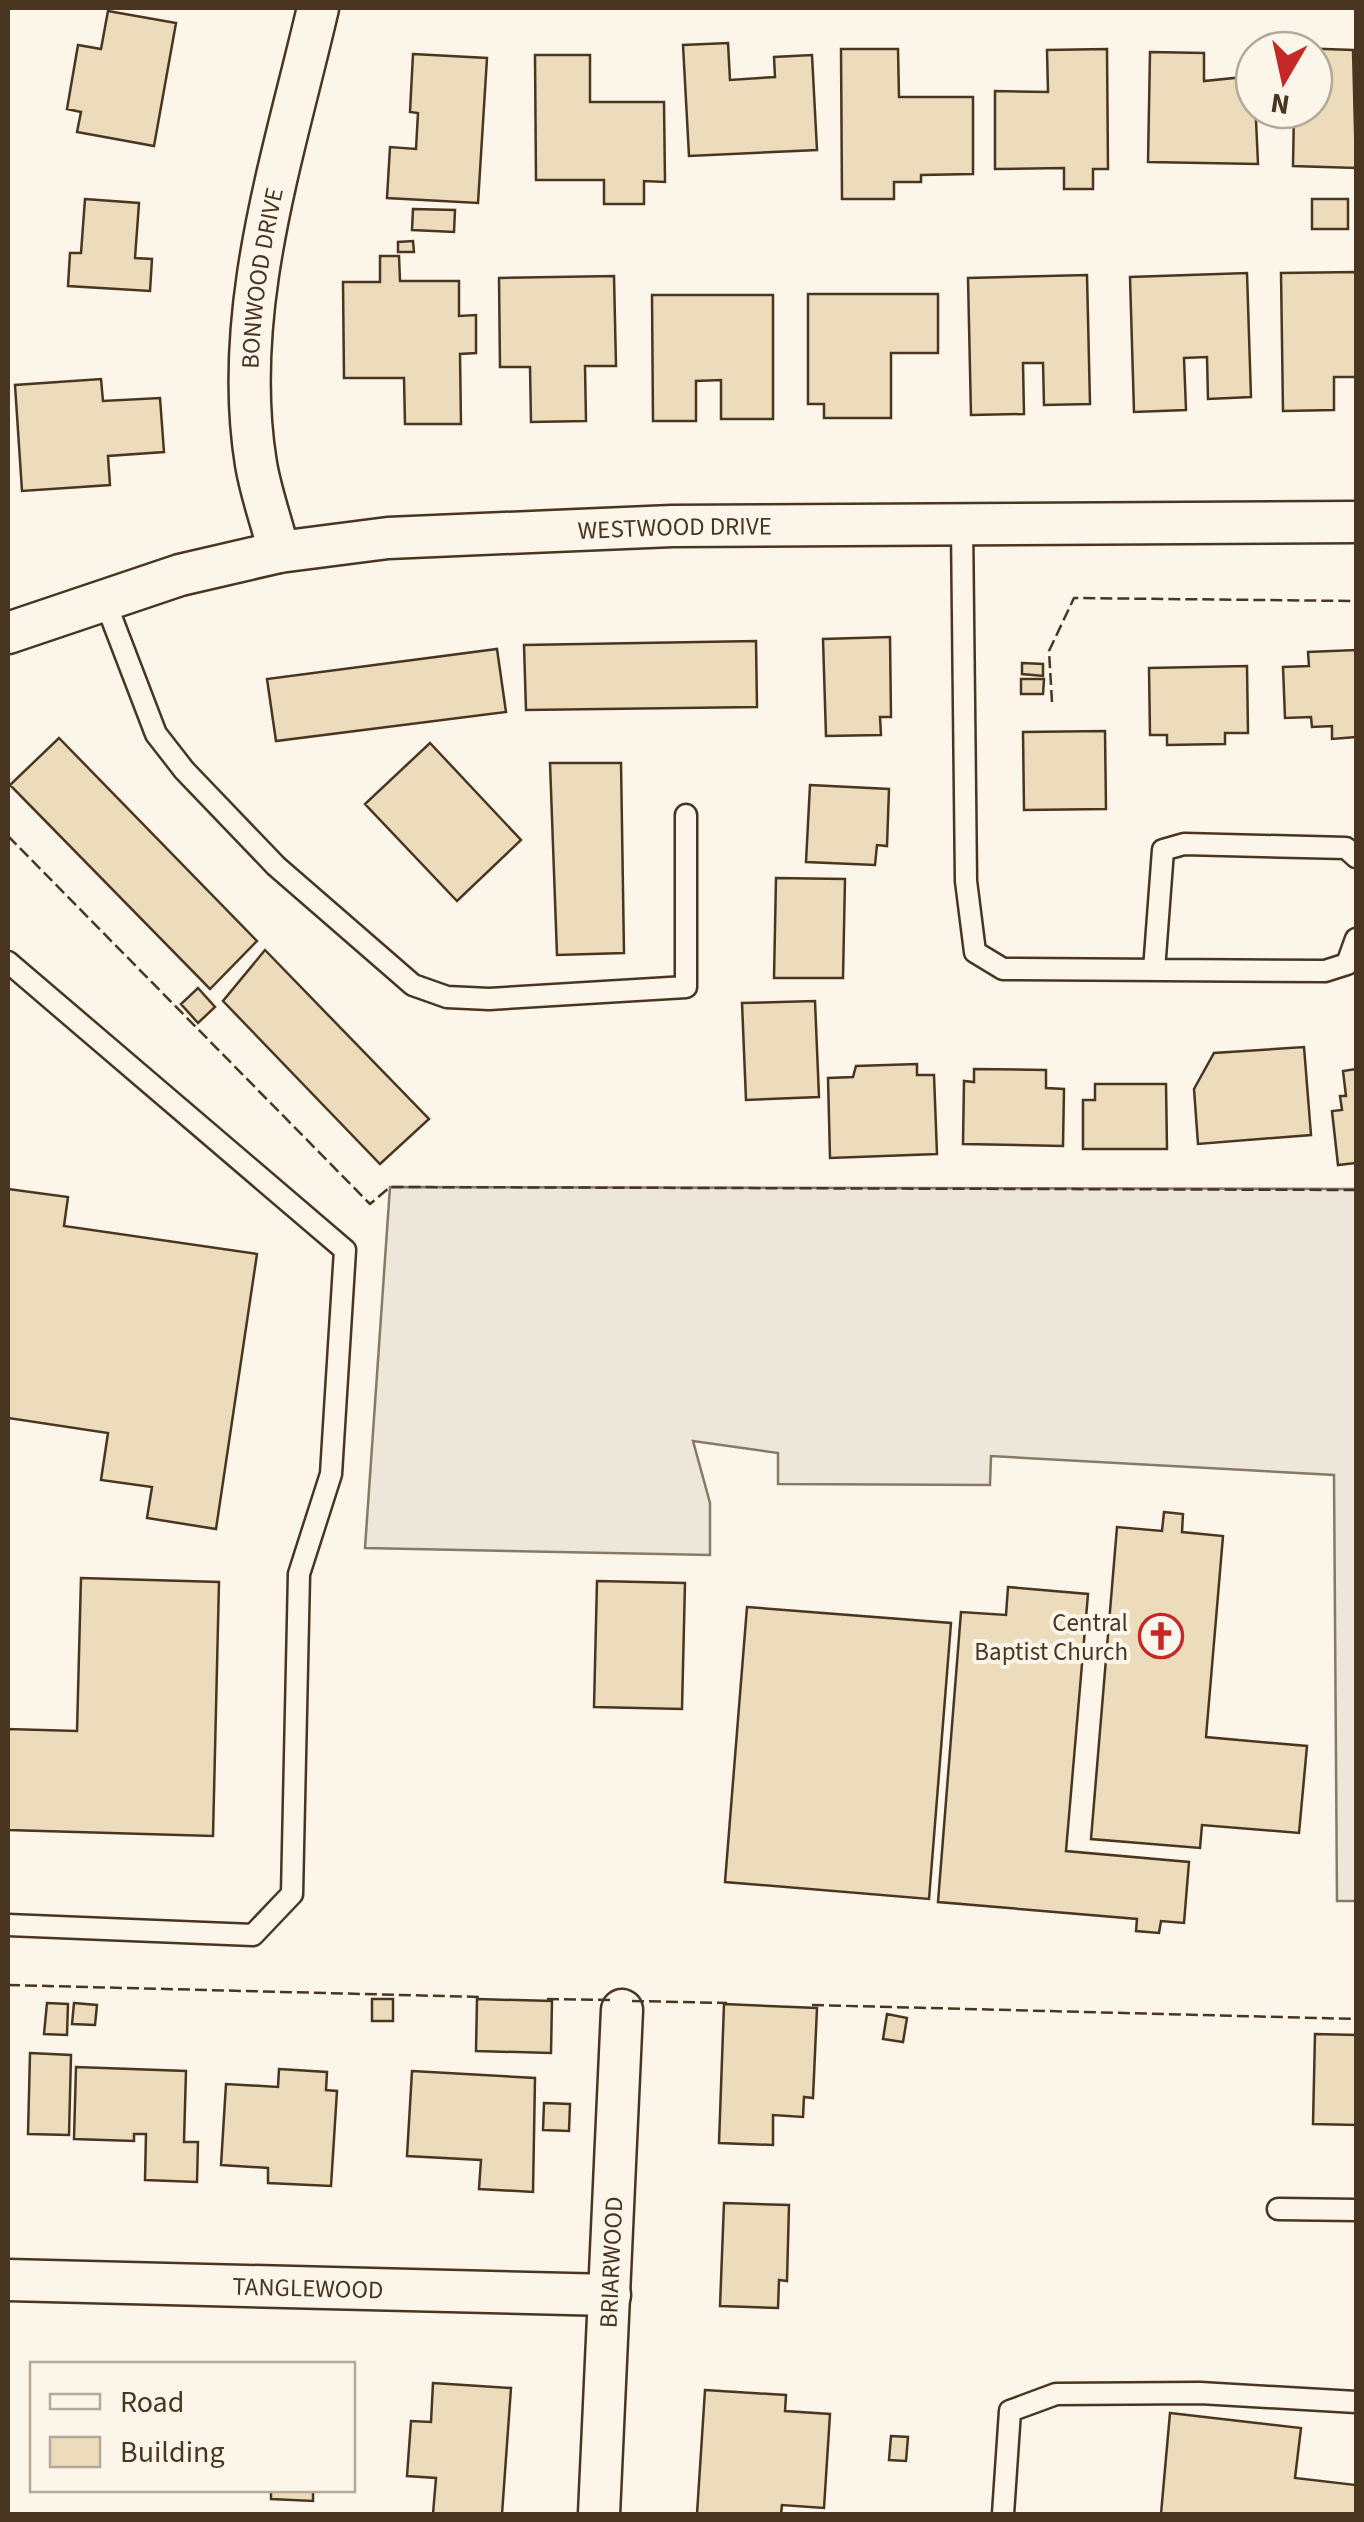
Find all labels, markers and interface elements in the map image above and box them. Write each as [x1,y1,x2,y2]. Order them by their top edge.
north arrow [1234,30,1334,130]
text: N [1268,82,1293,125]
street label: BONWOOD DRIVE [233,184,293,369]
street label: WESTWOOD DRIVE [577,508,772,549]
place label: Central Baptist Church [974,1605,1128,1670]
church icon: Central Baptist Church [1138,1613,1184,1659]
street label: BRIARWOOD [591,2196,632,2329]
street label: TANGLEWOOD [232,2269,384,2308]
legend [30,2362,355,2492]
text: Road [120,2381,184,2424]
text: Building [120,2431,225,2474]

